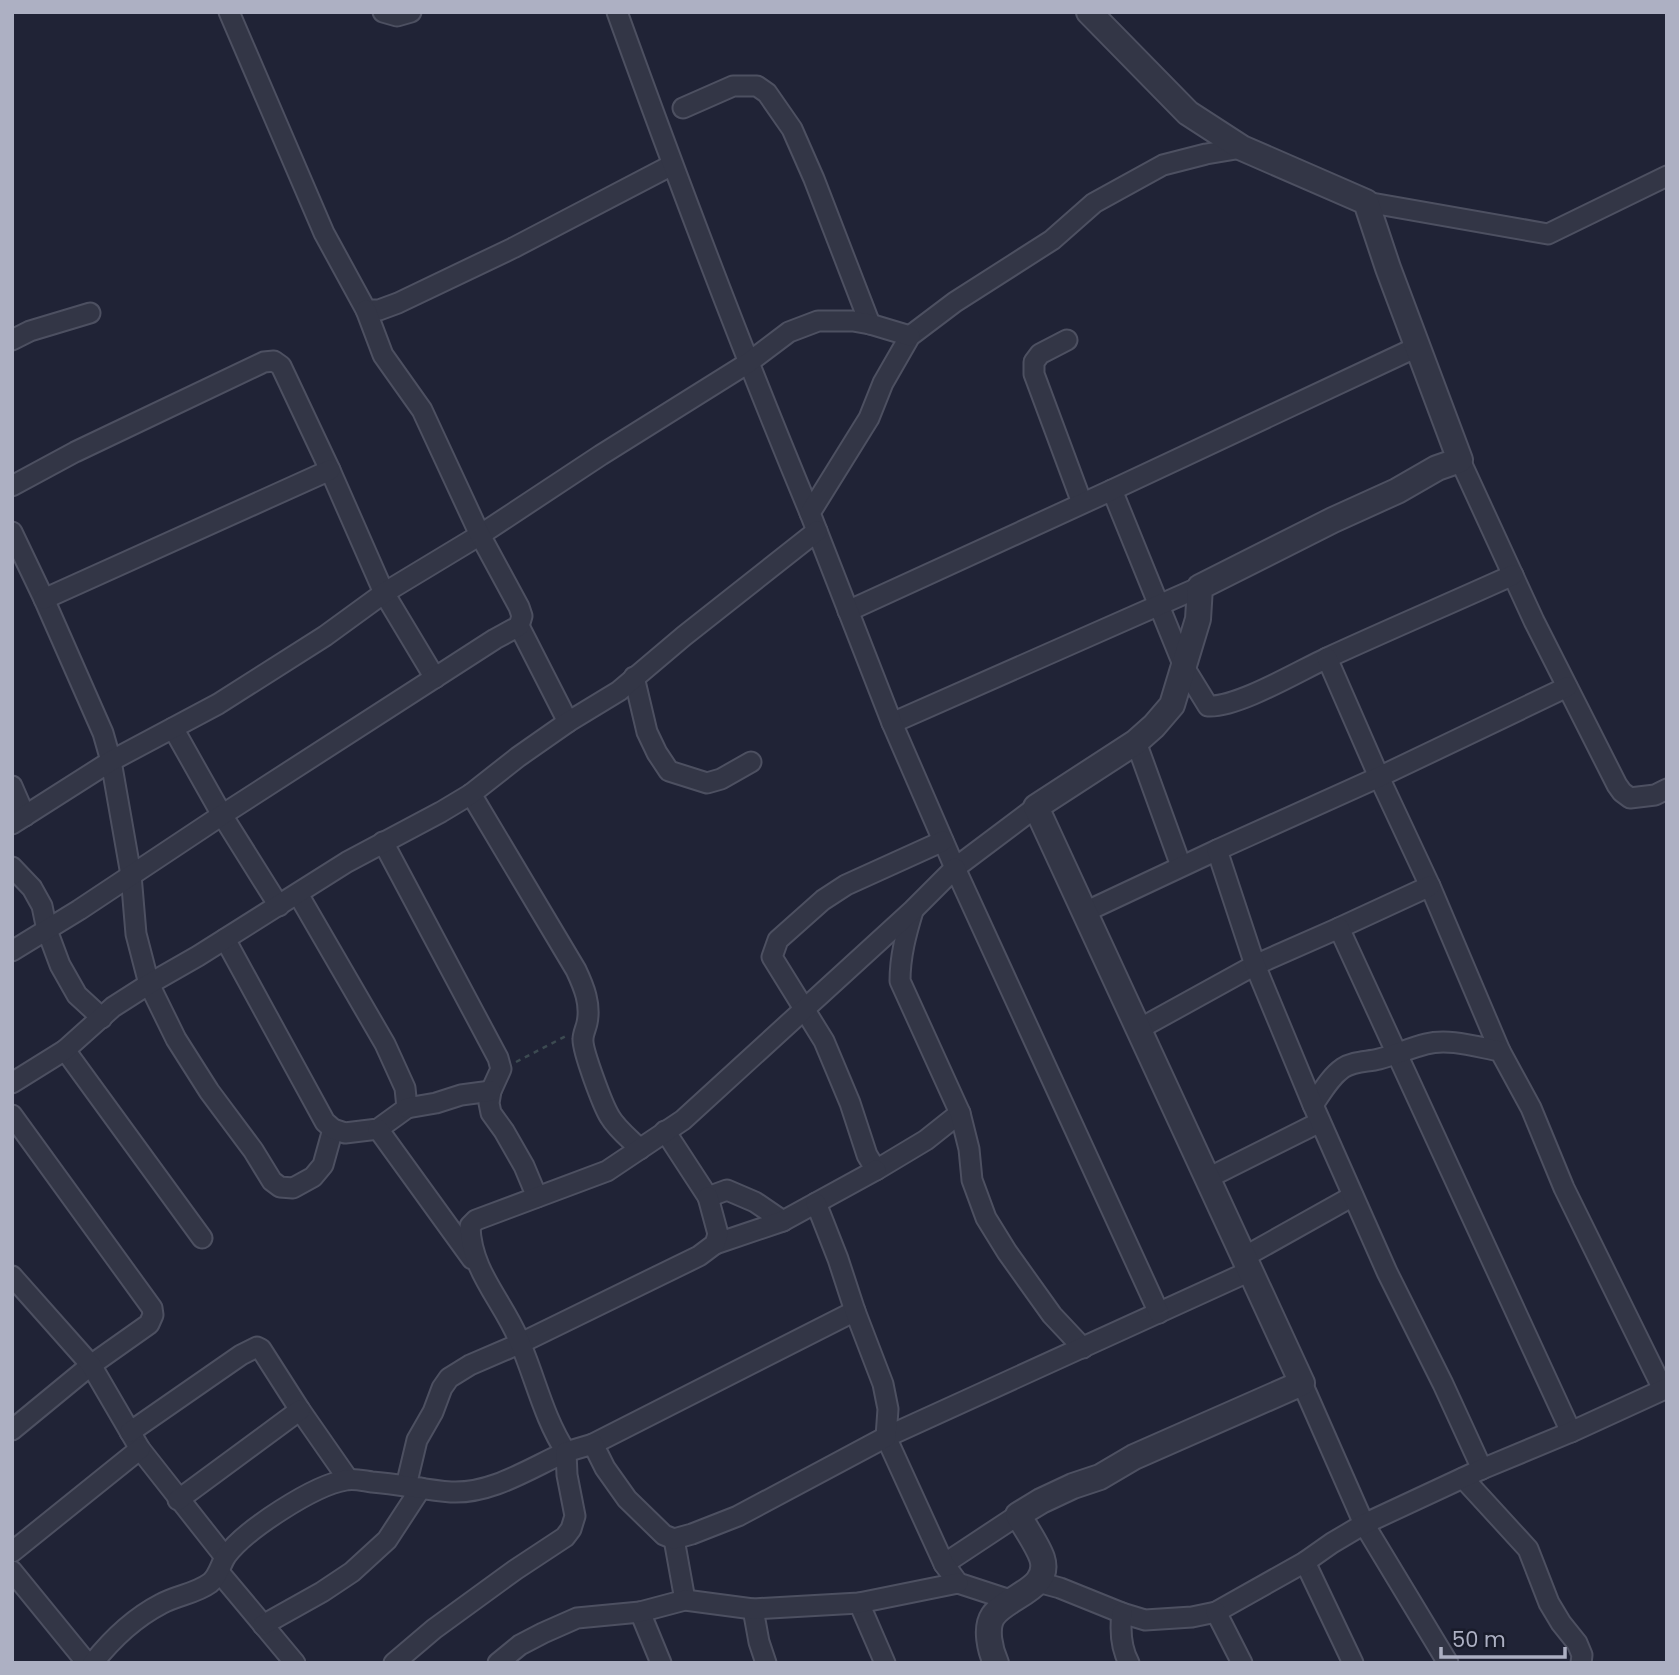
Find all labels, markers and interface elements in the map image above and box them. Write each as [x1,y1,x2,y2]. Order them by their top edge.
scale bar [1441,1616,1565,1660]
text: 50 m [1452,1625,1506,1654]

